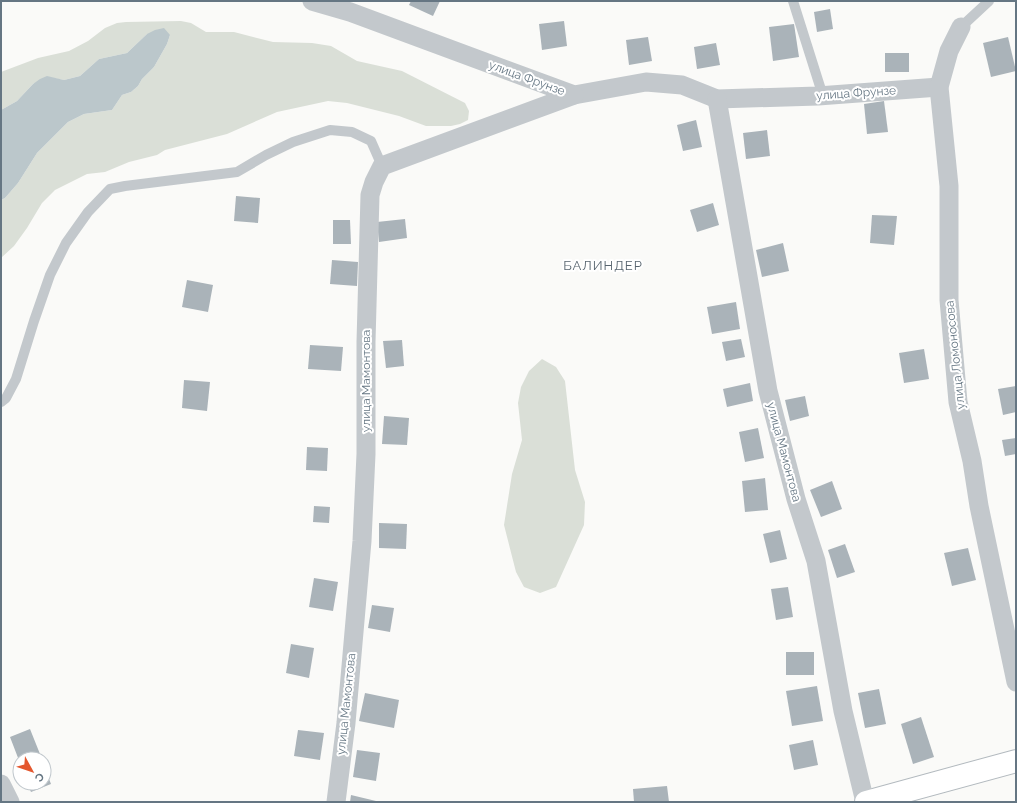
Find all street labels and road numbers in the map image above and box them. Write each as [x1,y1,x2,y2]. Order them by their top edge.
street label: улица Фрунзе [487,58,567,98]
street label: улица Фрунзе [816,83,896,103]
street label: улица Ломоносова [942,300,968,410]
street label: улица Мамонтова [359,330,373,432]
street label: улица Мамонтова [764,401,804,503]
street label: улица Мамонтова [334,652,358,756]

